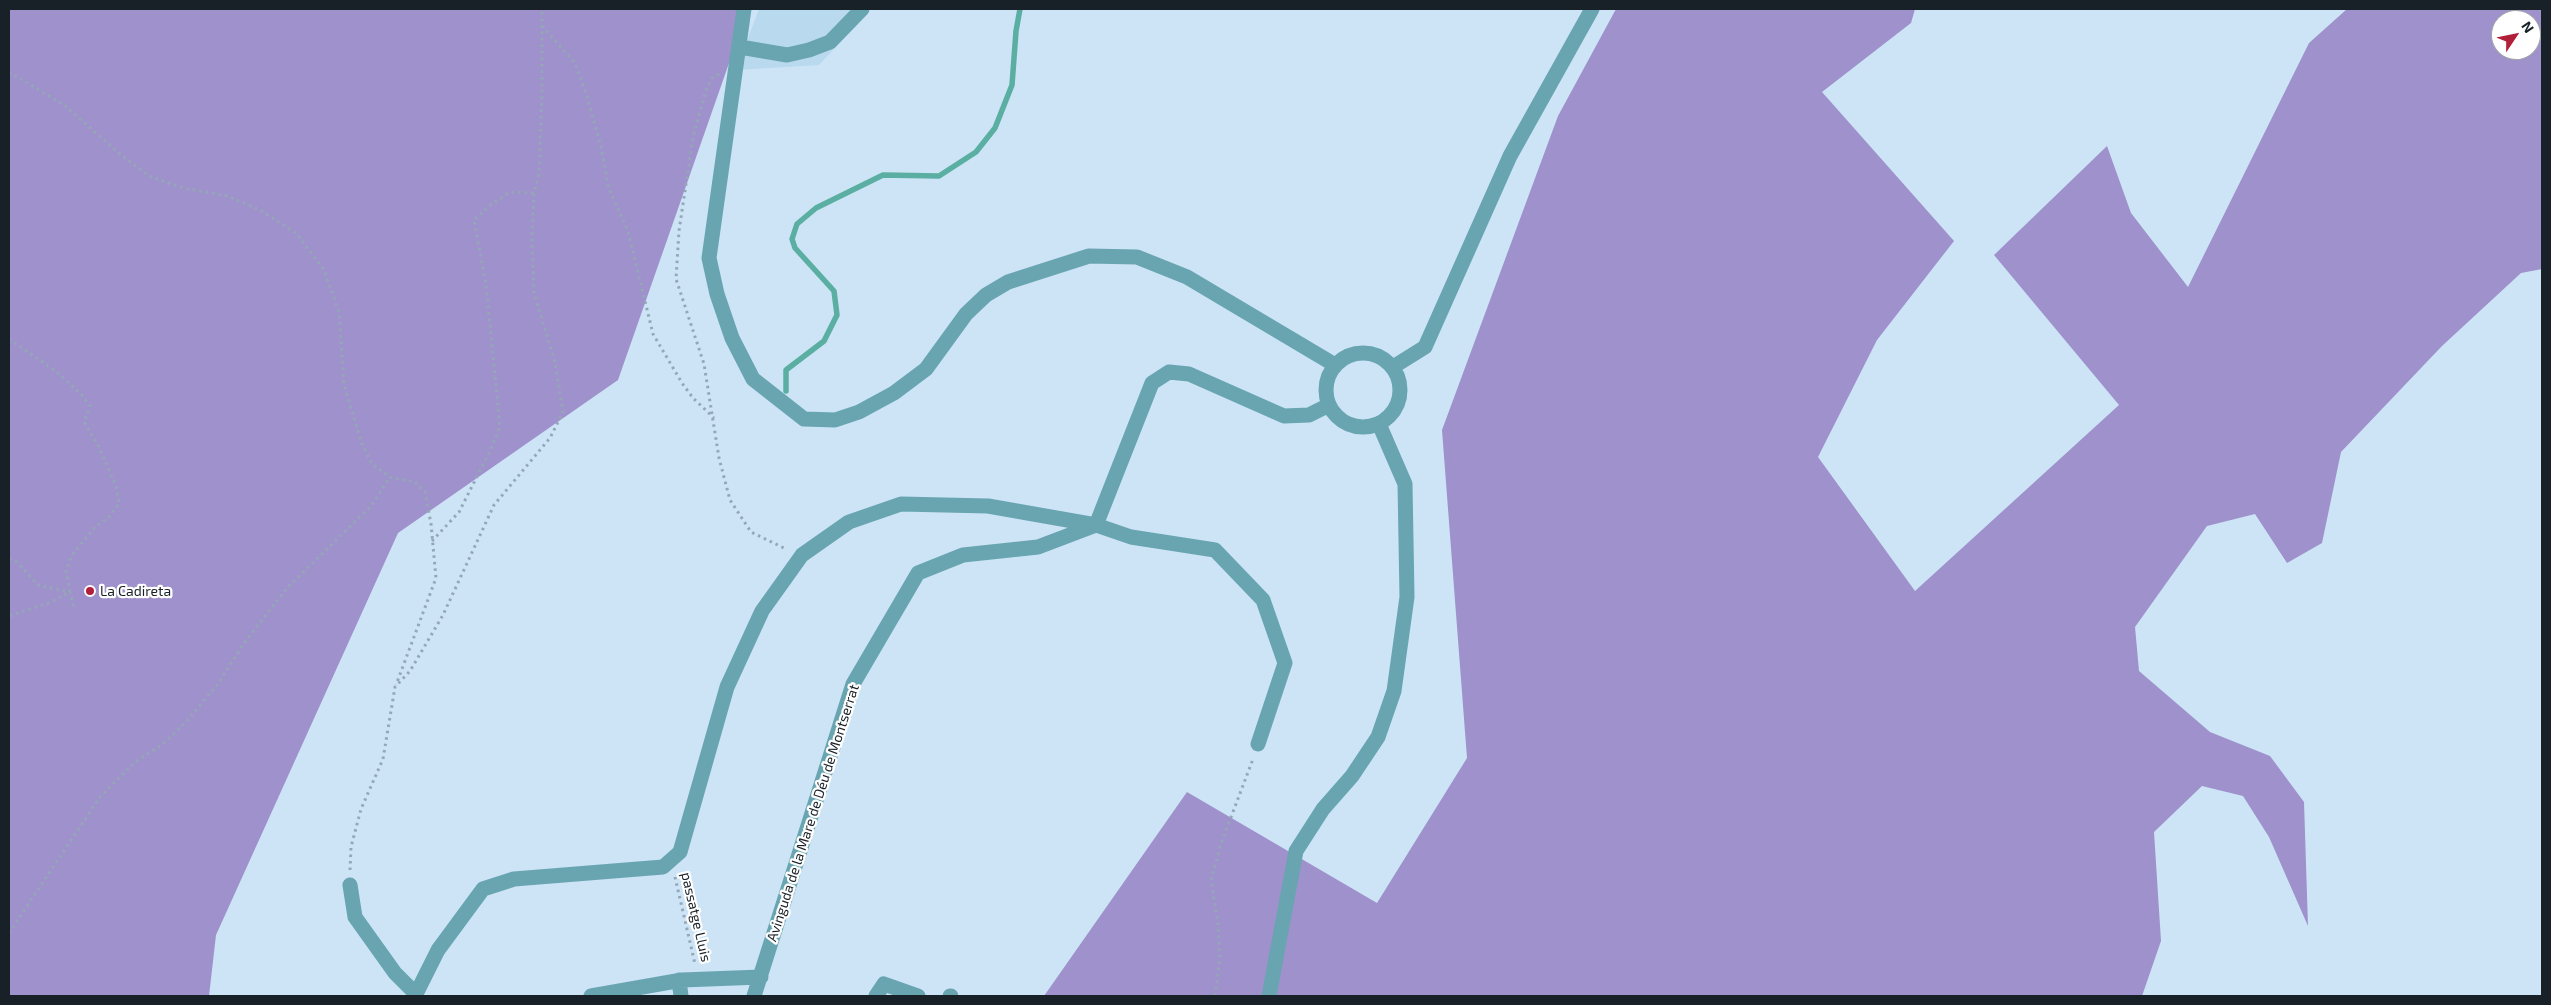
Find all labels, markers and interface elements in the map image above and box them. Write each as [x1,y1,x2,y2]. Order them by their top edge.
north arrow [2491,10,2541,60]
text: N [2518,18,2538,36]
place label: La Cadireta [100,583,171,599]
marker: La Cadireta [84,585,96,597]
street label: Avinguda de la Mare de Déu de Montserrat [763,682,863,944]
street label: passatge Lluis [678,871,714,963]

